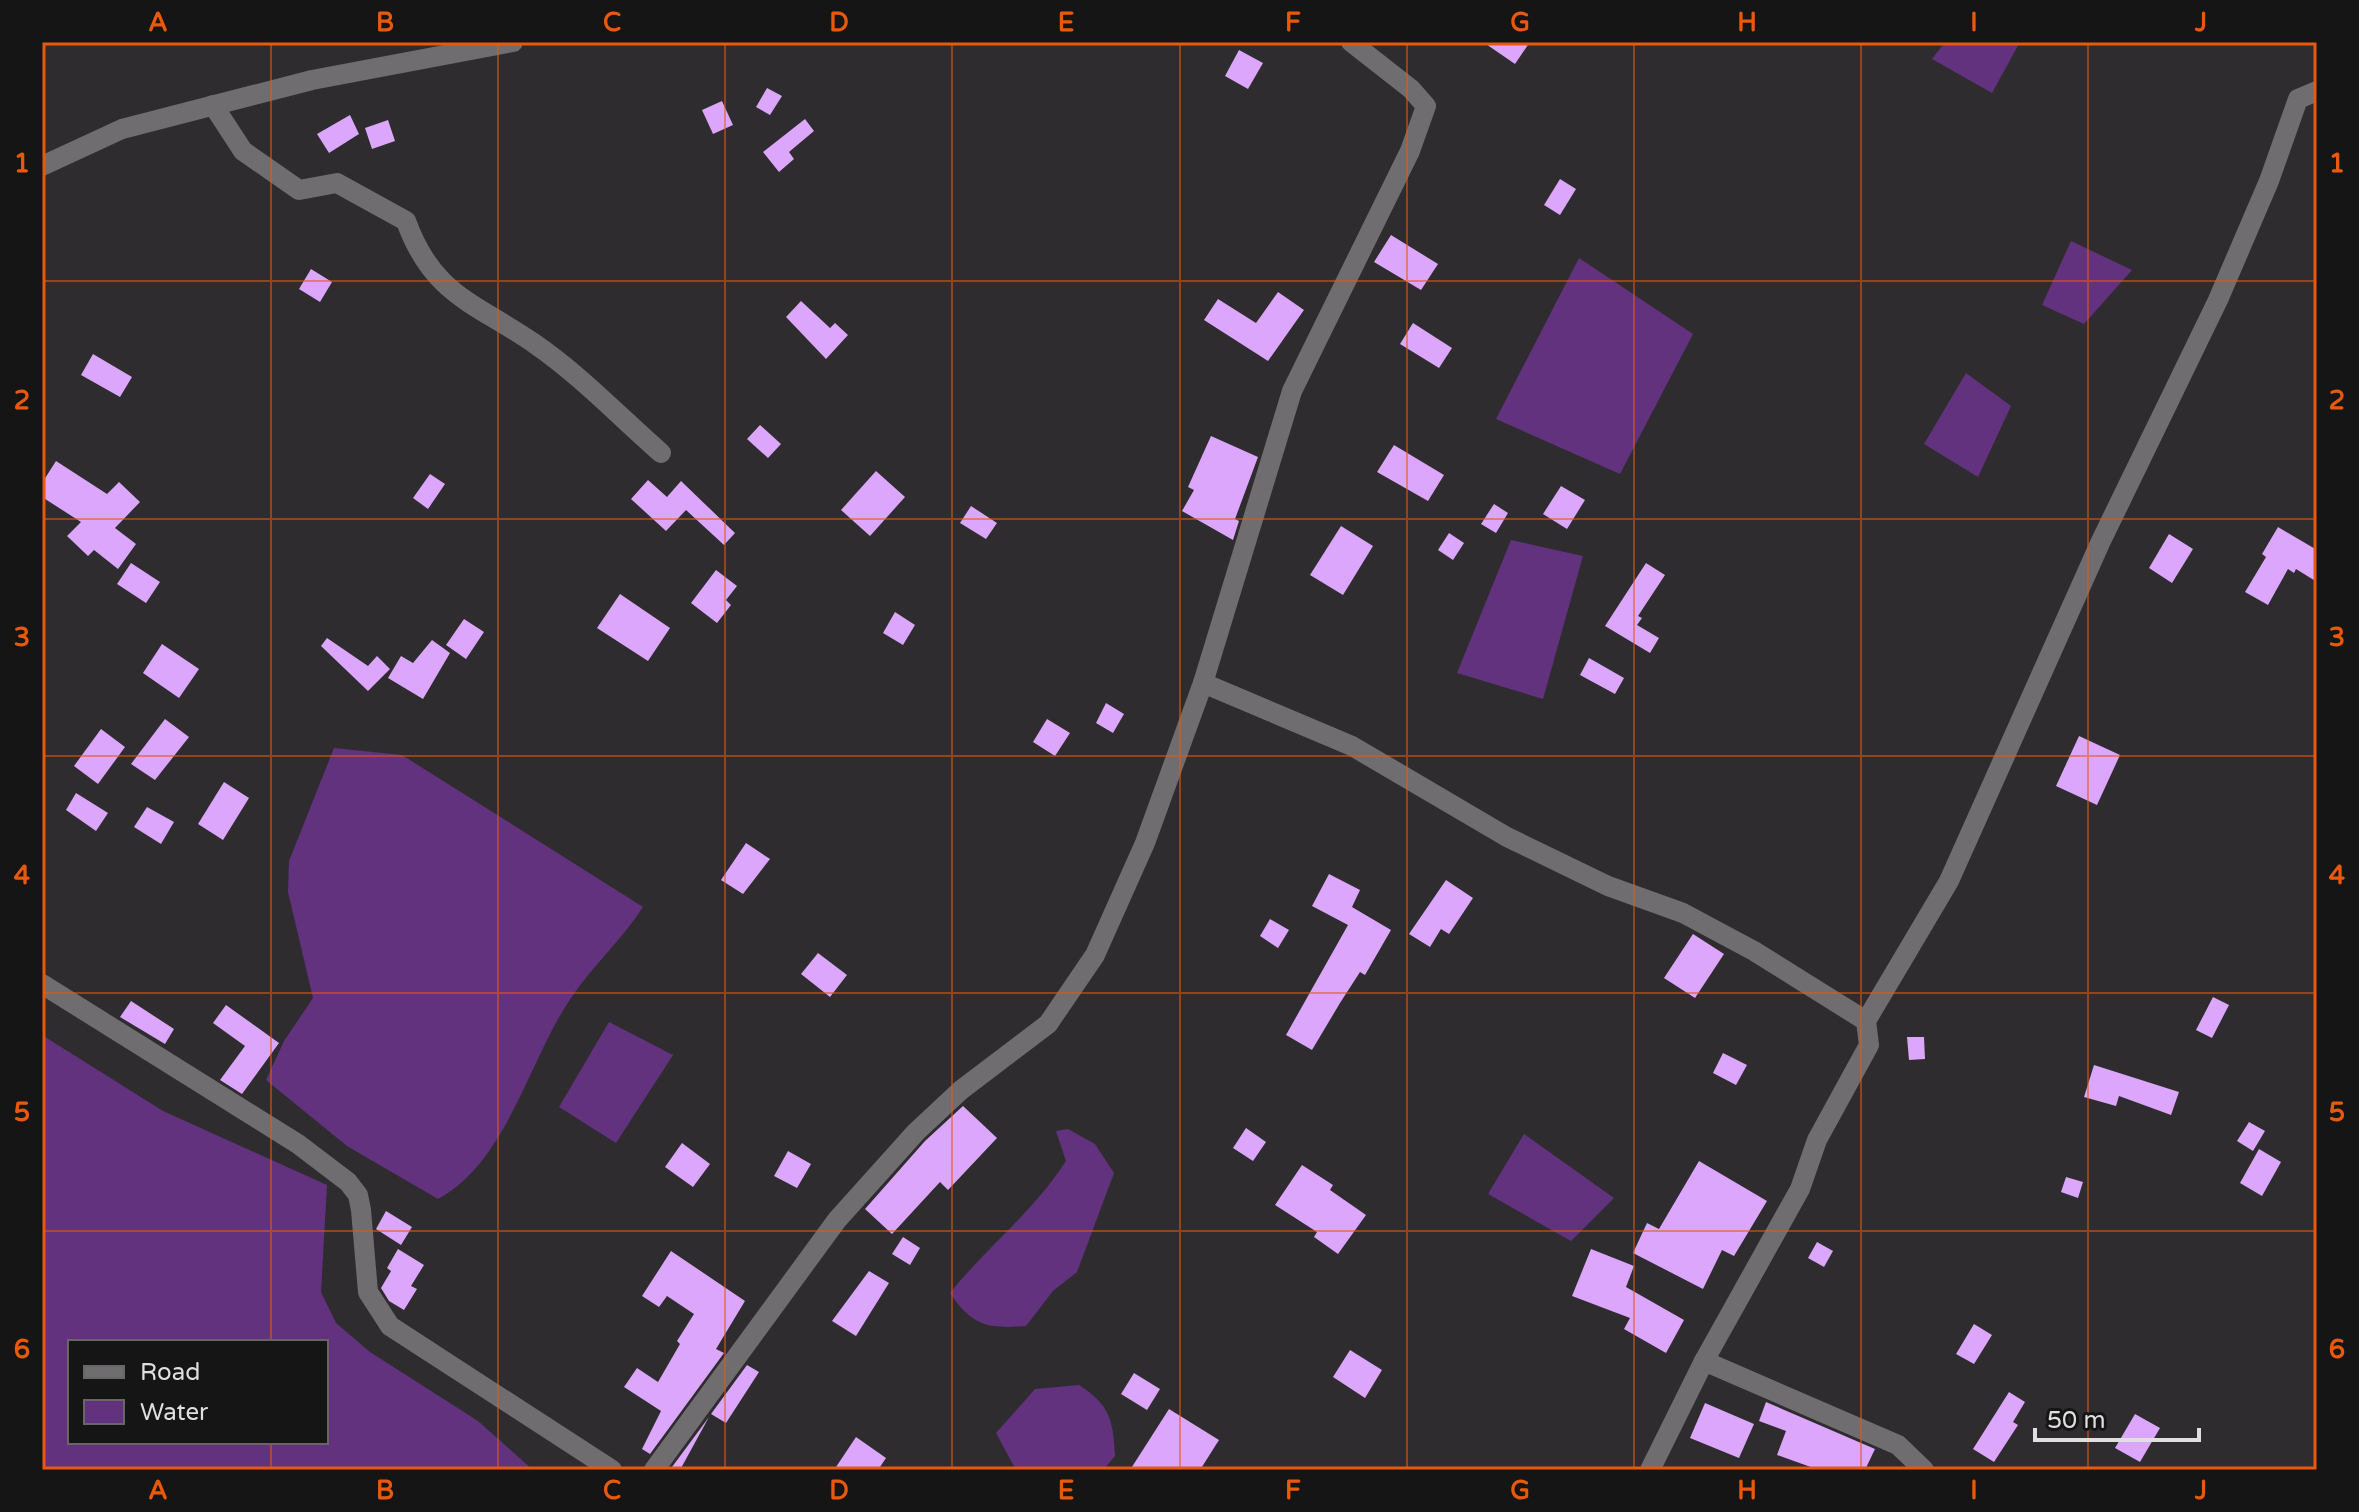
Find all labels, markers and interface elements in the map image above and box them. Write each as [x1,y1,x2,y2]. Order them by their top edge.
text: A [148,7,168,38]
text: B [376,7,394,38]
text: C [603,7,621,38]
text: D [829,7,849,38]
text: E [1058,7,1074,38]
text: F [1285,7,1301,38]
text: G [1510,7,1530,38]
text: H [1737,7,1757,38]
text: I [1970,7,1978,38]
text: J [2194,7,2207,38]
text: 1 [14,148,30,179]
text: 1 [2329,148,2345,179]
text: 2 [14,385,30,416]
text: 2 [2329,385,2345,416]
text: 3 [14,622,30,653]
text: 3 [2329,622,2345,653]
text: 4 [14,860,30,891]
text: 4 [2329,860,2345,891]
text: 5 [14,1097,30,1128]
text: 5 [2329,1097,2345,1128]
text: 6 [14,1334,30,1365]
text: 6 [2329,1334,2345,1365]
legend [68,1340,328,1444]
text: Road [140,1358,200,1387]
scale bar [2035,1392,2199,1442]
text: Water [140,1398,209,1427]
text: 50 m [2047,1406,2105,1435]
text: A [148,1475,168,1506]
text: B [376,1475,394,1506]
text: C [603,1475,621,1506]
text: D [829,1475,849,1506]
text: E [1058,1475,1074,1506]
text: F [1285,1475,1301,1506]
text: G [1510,1475,1530,1506]
text: H [1737,1475,1757,1506]
text: I [1970,1475,1978,1506]
text: J [2194,1475,2207,1506]

